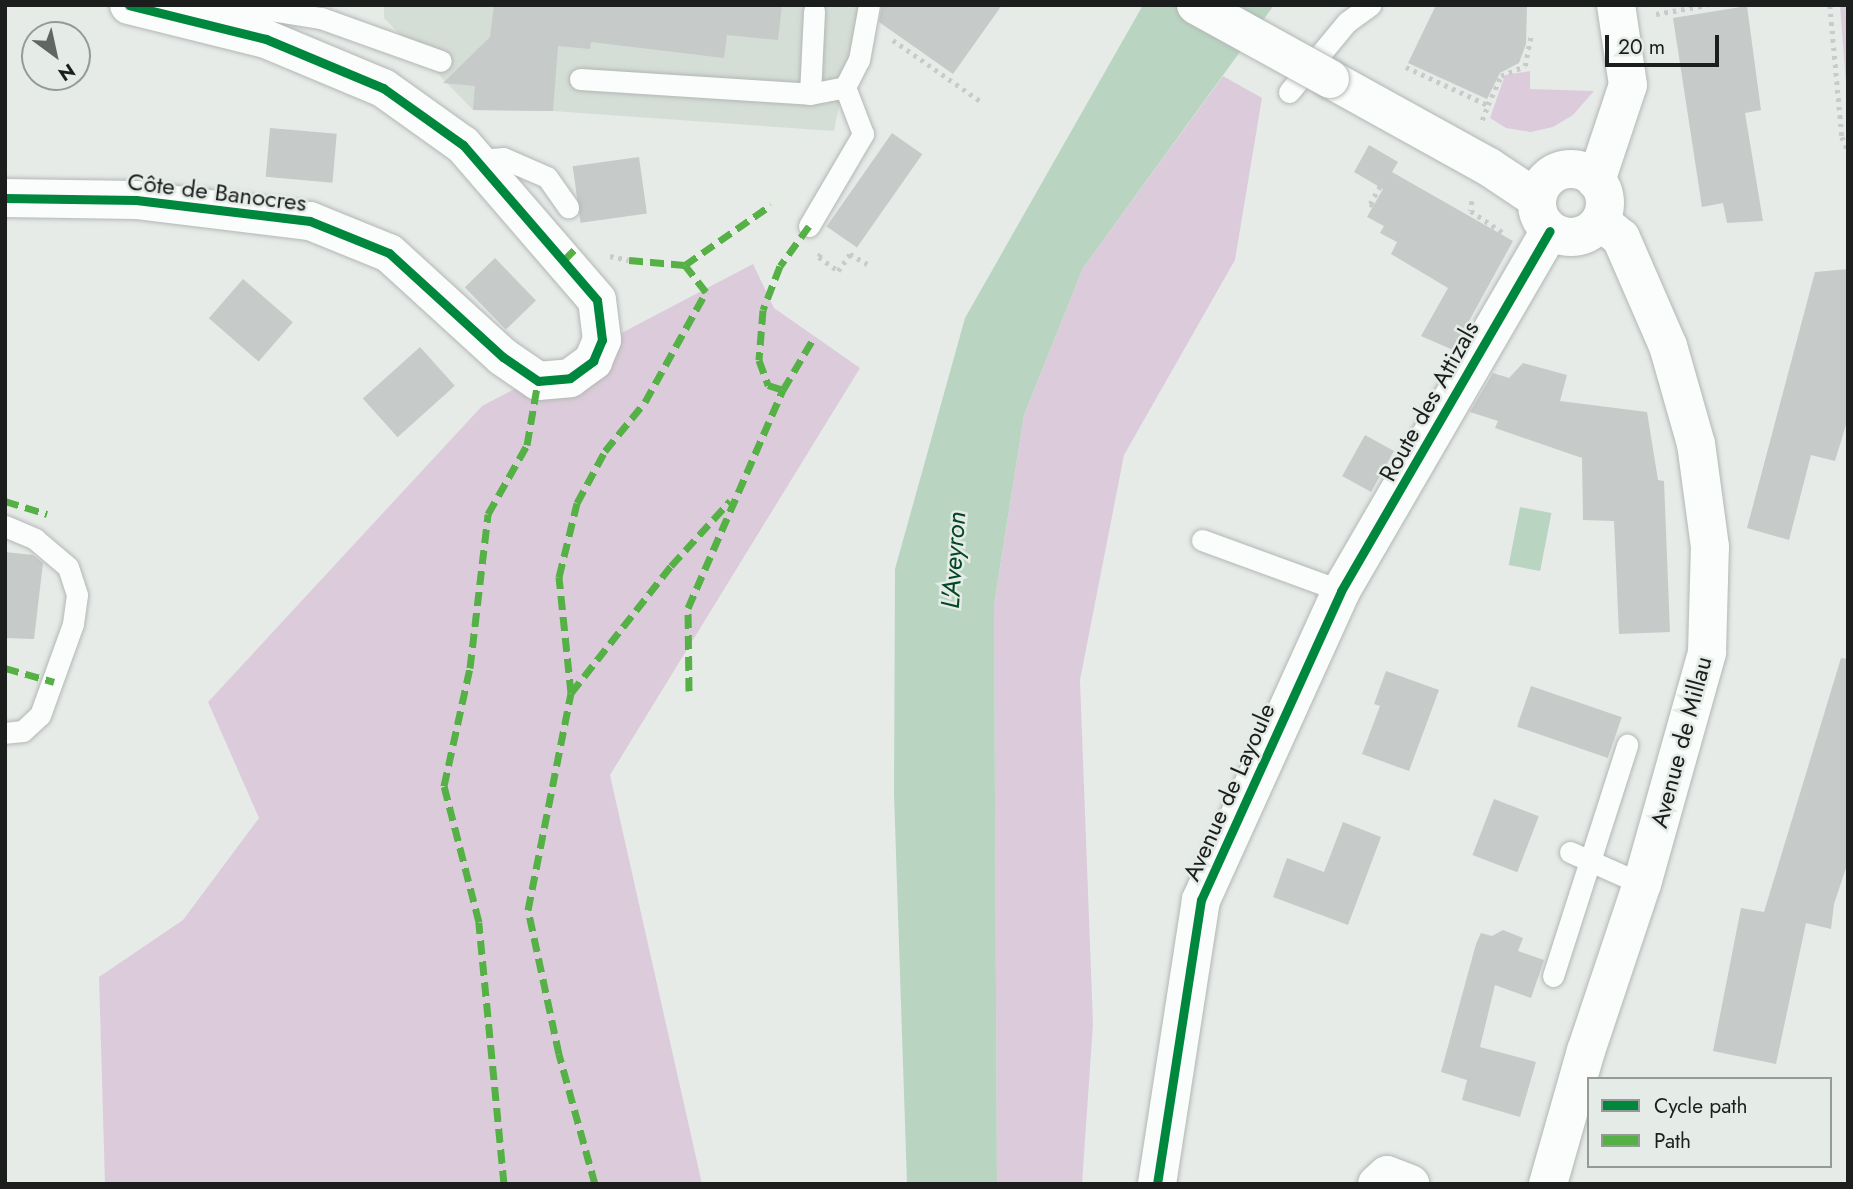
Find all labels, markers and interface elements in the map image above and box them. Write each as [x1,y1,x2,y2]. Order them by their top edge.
north arrow [21,21,91,91]
scale bar [1608,21,1722,65]
text: 20 m [1618,32,1665,62]
text: N [53,57,80,88]
street label: Côte de Banocres [126,167,308,217]
street label: Route des Attizals [1373,316,1485,486]
water label: L'Aveyron [935,510,973,610]
street label: Avenue de Millau [1644,653,1718,831]
street label: Avenue de Layoule [1177,699,1281,885]
legend [1587,1077,1832,1168]
text: Cycle path [1654,1091,1747,1121]
text: Path [1654,1126,1691,1156]

